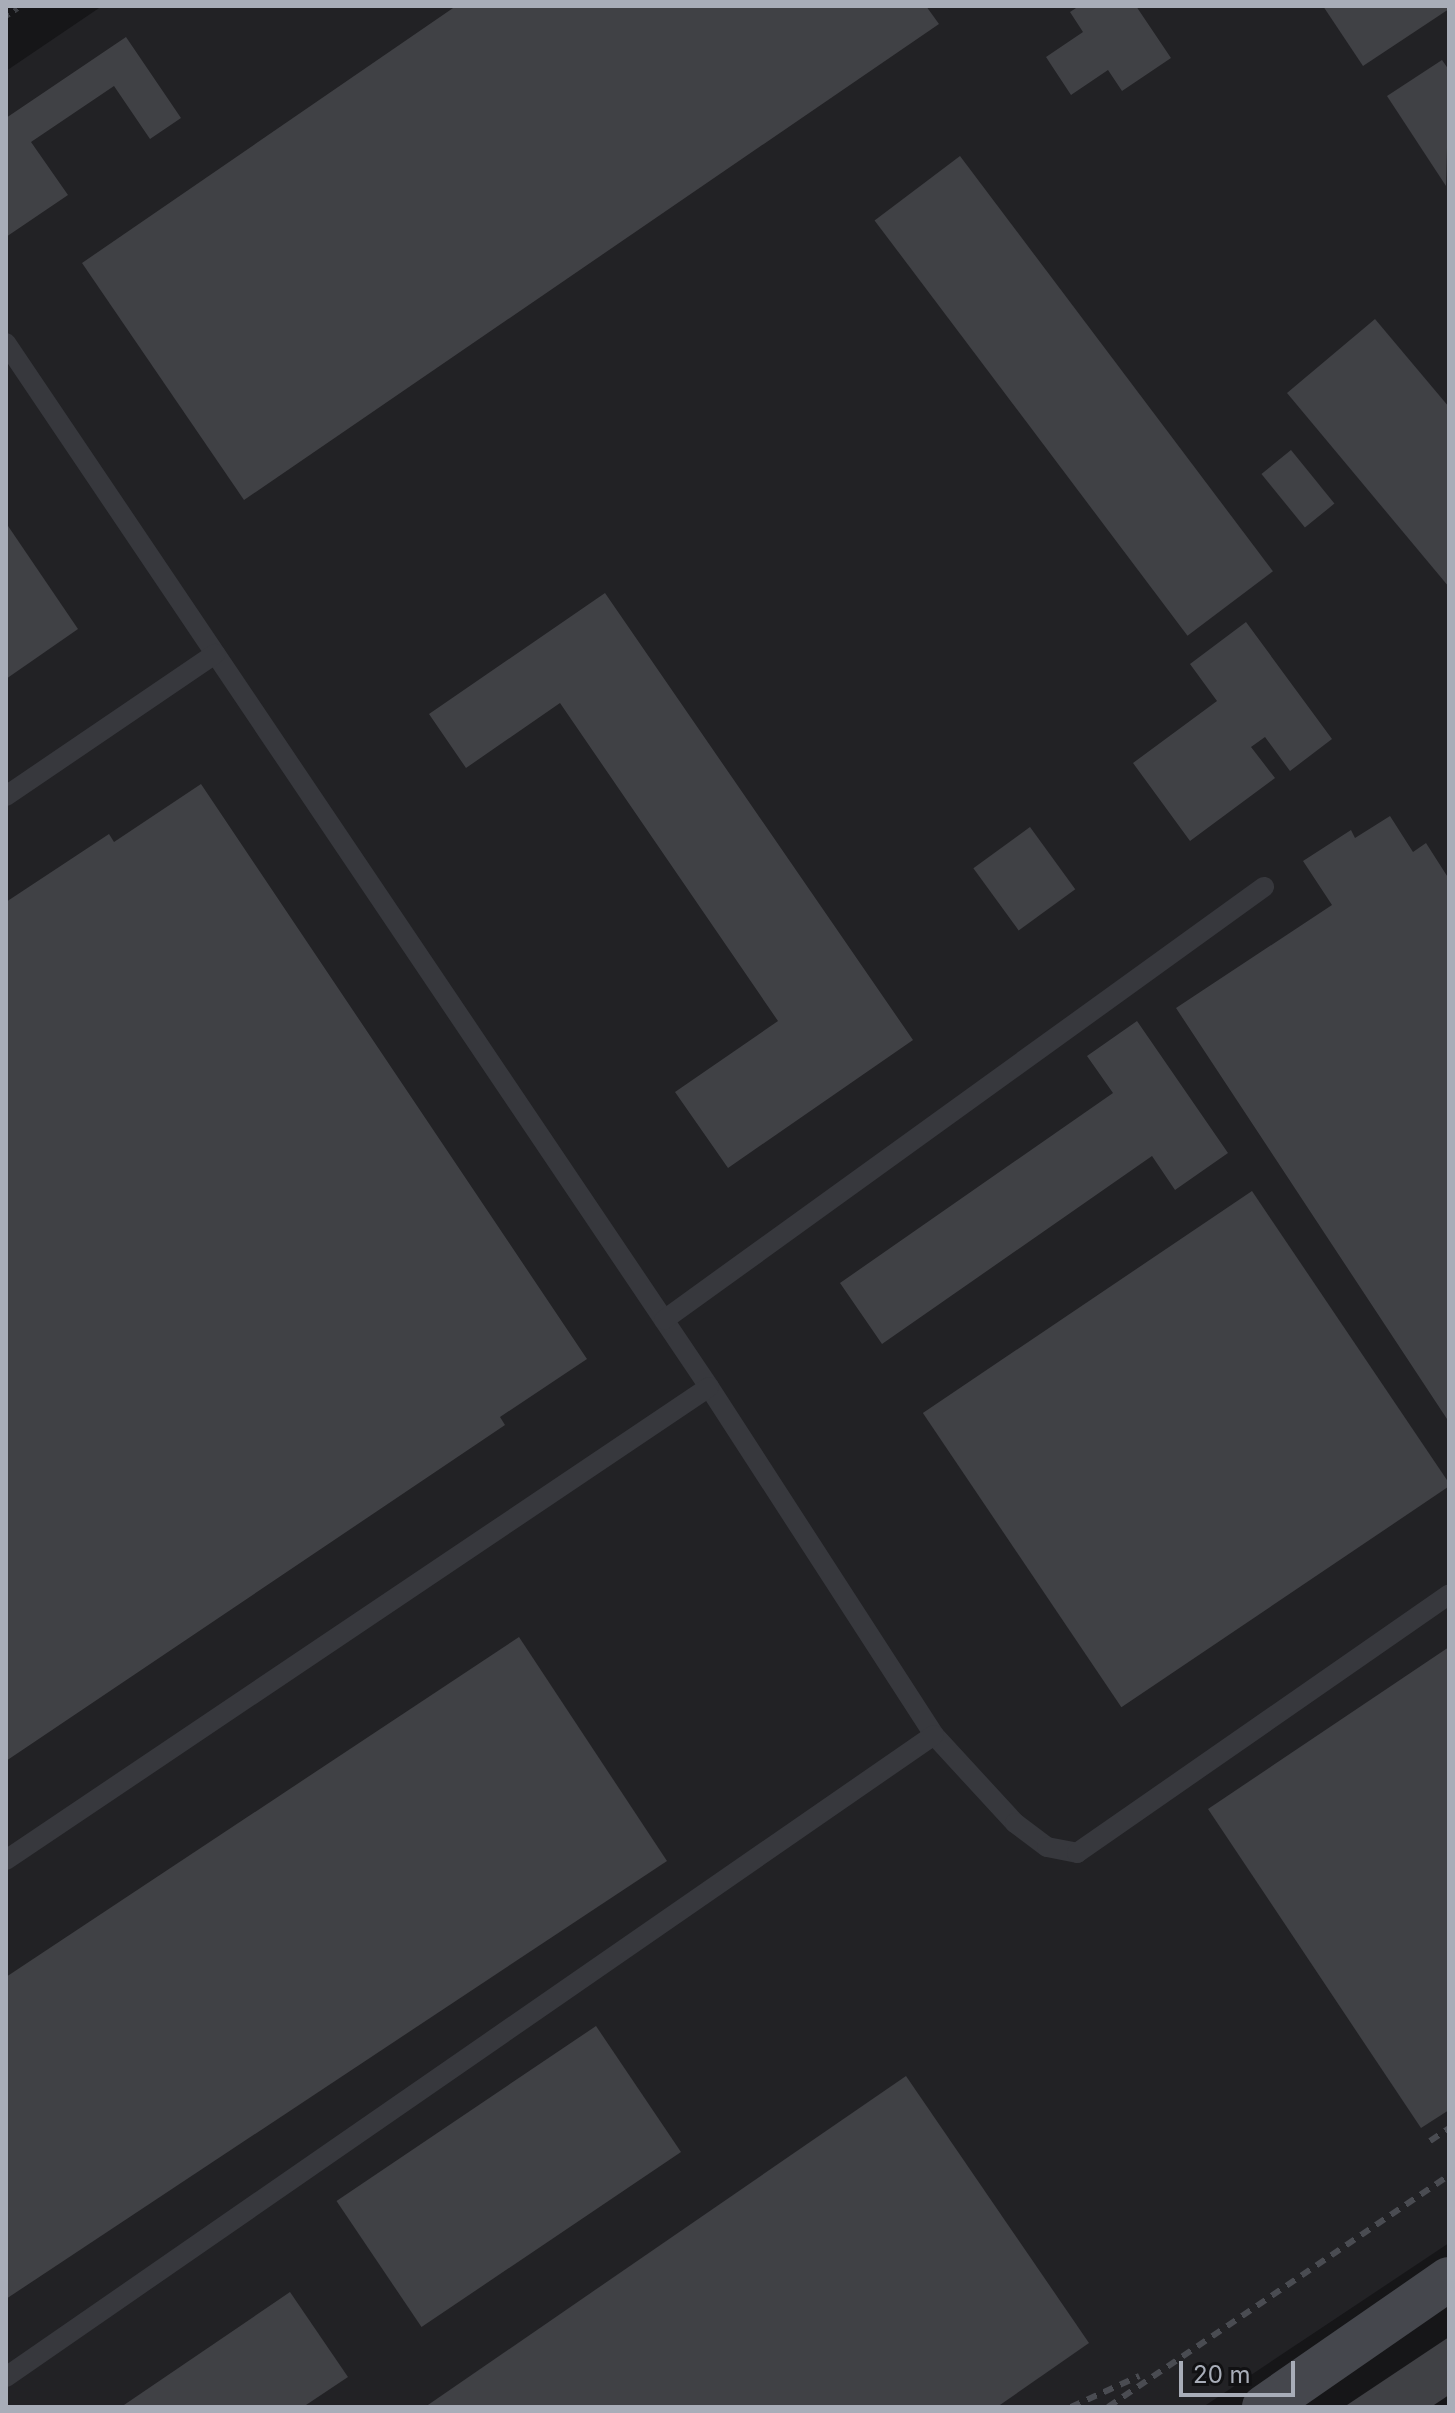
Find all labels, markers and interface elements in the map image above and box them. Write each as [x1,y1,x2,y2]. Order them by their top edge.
scale bar [1183,2345,1299,2395]
text: 20 m [1193,2360,1251,2389]

